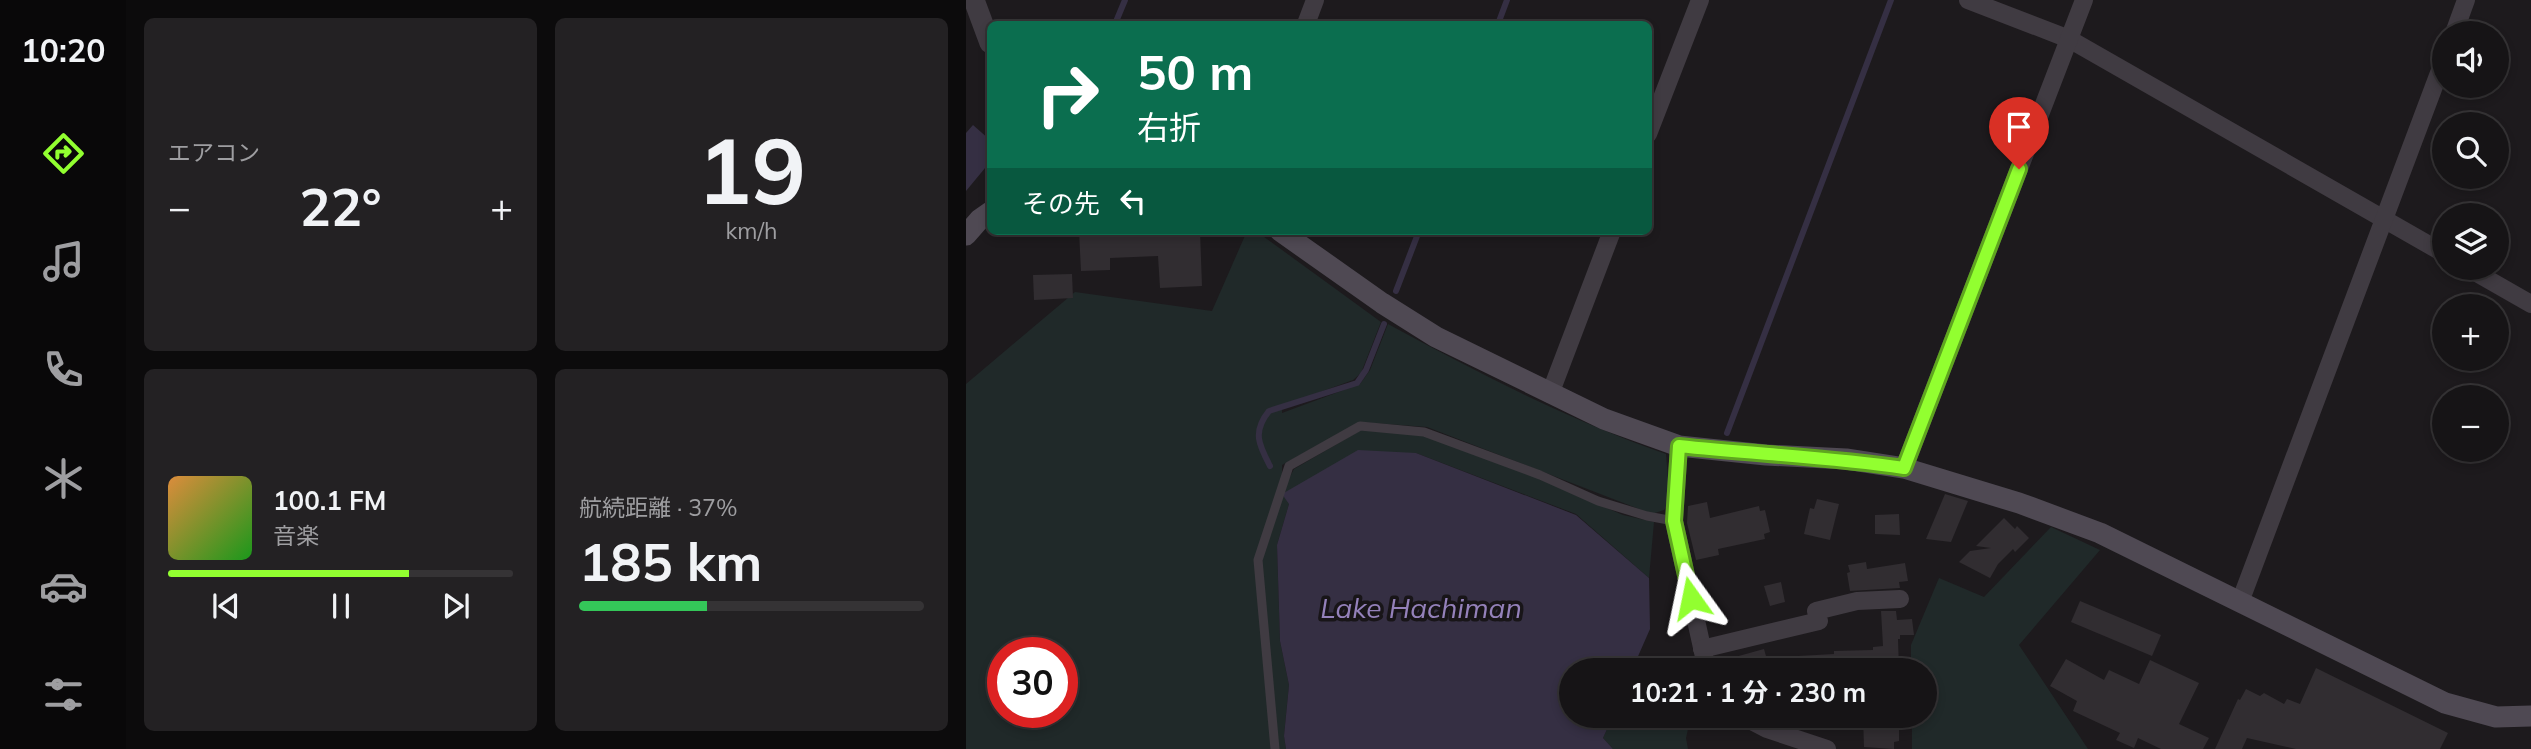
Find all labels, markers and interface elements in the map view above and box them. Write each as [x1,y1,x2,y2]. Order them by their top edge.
map controls [2432,21,2509,462]
button: sound [2432,21,2509,98]
text: 10:20 [21,30,105,70]
text: 50 m [1137,41,1253,102]
icon: right [1022,49,1113,140]
pin [1989,97,2049,169]
text: 右折 [1137,107,1201,147]
icon: arrive [2000,108,2038,146]
button: search [2432,112,2509,189]
text: 19 [697,113,806,227]
icon: directions [39,129,88,178]
text: エアコン [168,138,260,167]
text: 22° [299,174,382,239]
icon: left [1114,182,1152,220]
text: − [168,183,191,231]
text: + [490,183,513,231]
text: その先 [1022,187,1100,220]
button: layers [2432,203,2509,280]
text: km/h [725,216,778,245]
icon: music [39,237,88,286]
button: + [2432,294,2509,371]
icon: phone [39,345,88,394]
button: − [2432,385,2509,462]
icon: climate [39,454,88,503]
text: 100.1 FM [273,484,386,517]
text: 航続距離 · 37% [579,493,737,522]
text: 音楽 [273,521,319,550]
text: 185 km [579,529,762,594]
position arrow [1654,561,1728,635]
icon: car [39,562,88,611]
icon: previous [207,587,245,625]
icon: pause [322,587,360,625]
icon: next [437,587,475,625]
water label: Lake Hachiman [1320,590,1522,625]
speed limit sign: 30 [987,637,1078,728]
icon: filters [39,670,88,719]
text: 10:21 · 1 分 · 230 m [1630,676,1866,709]

